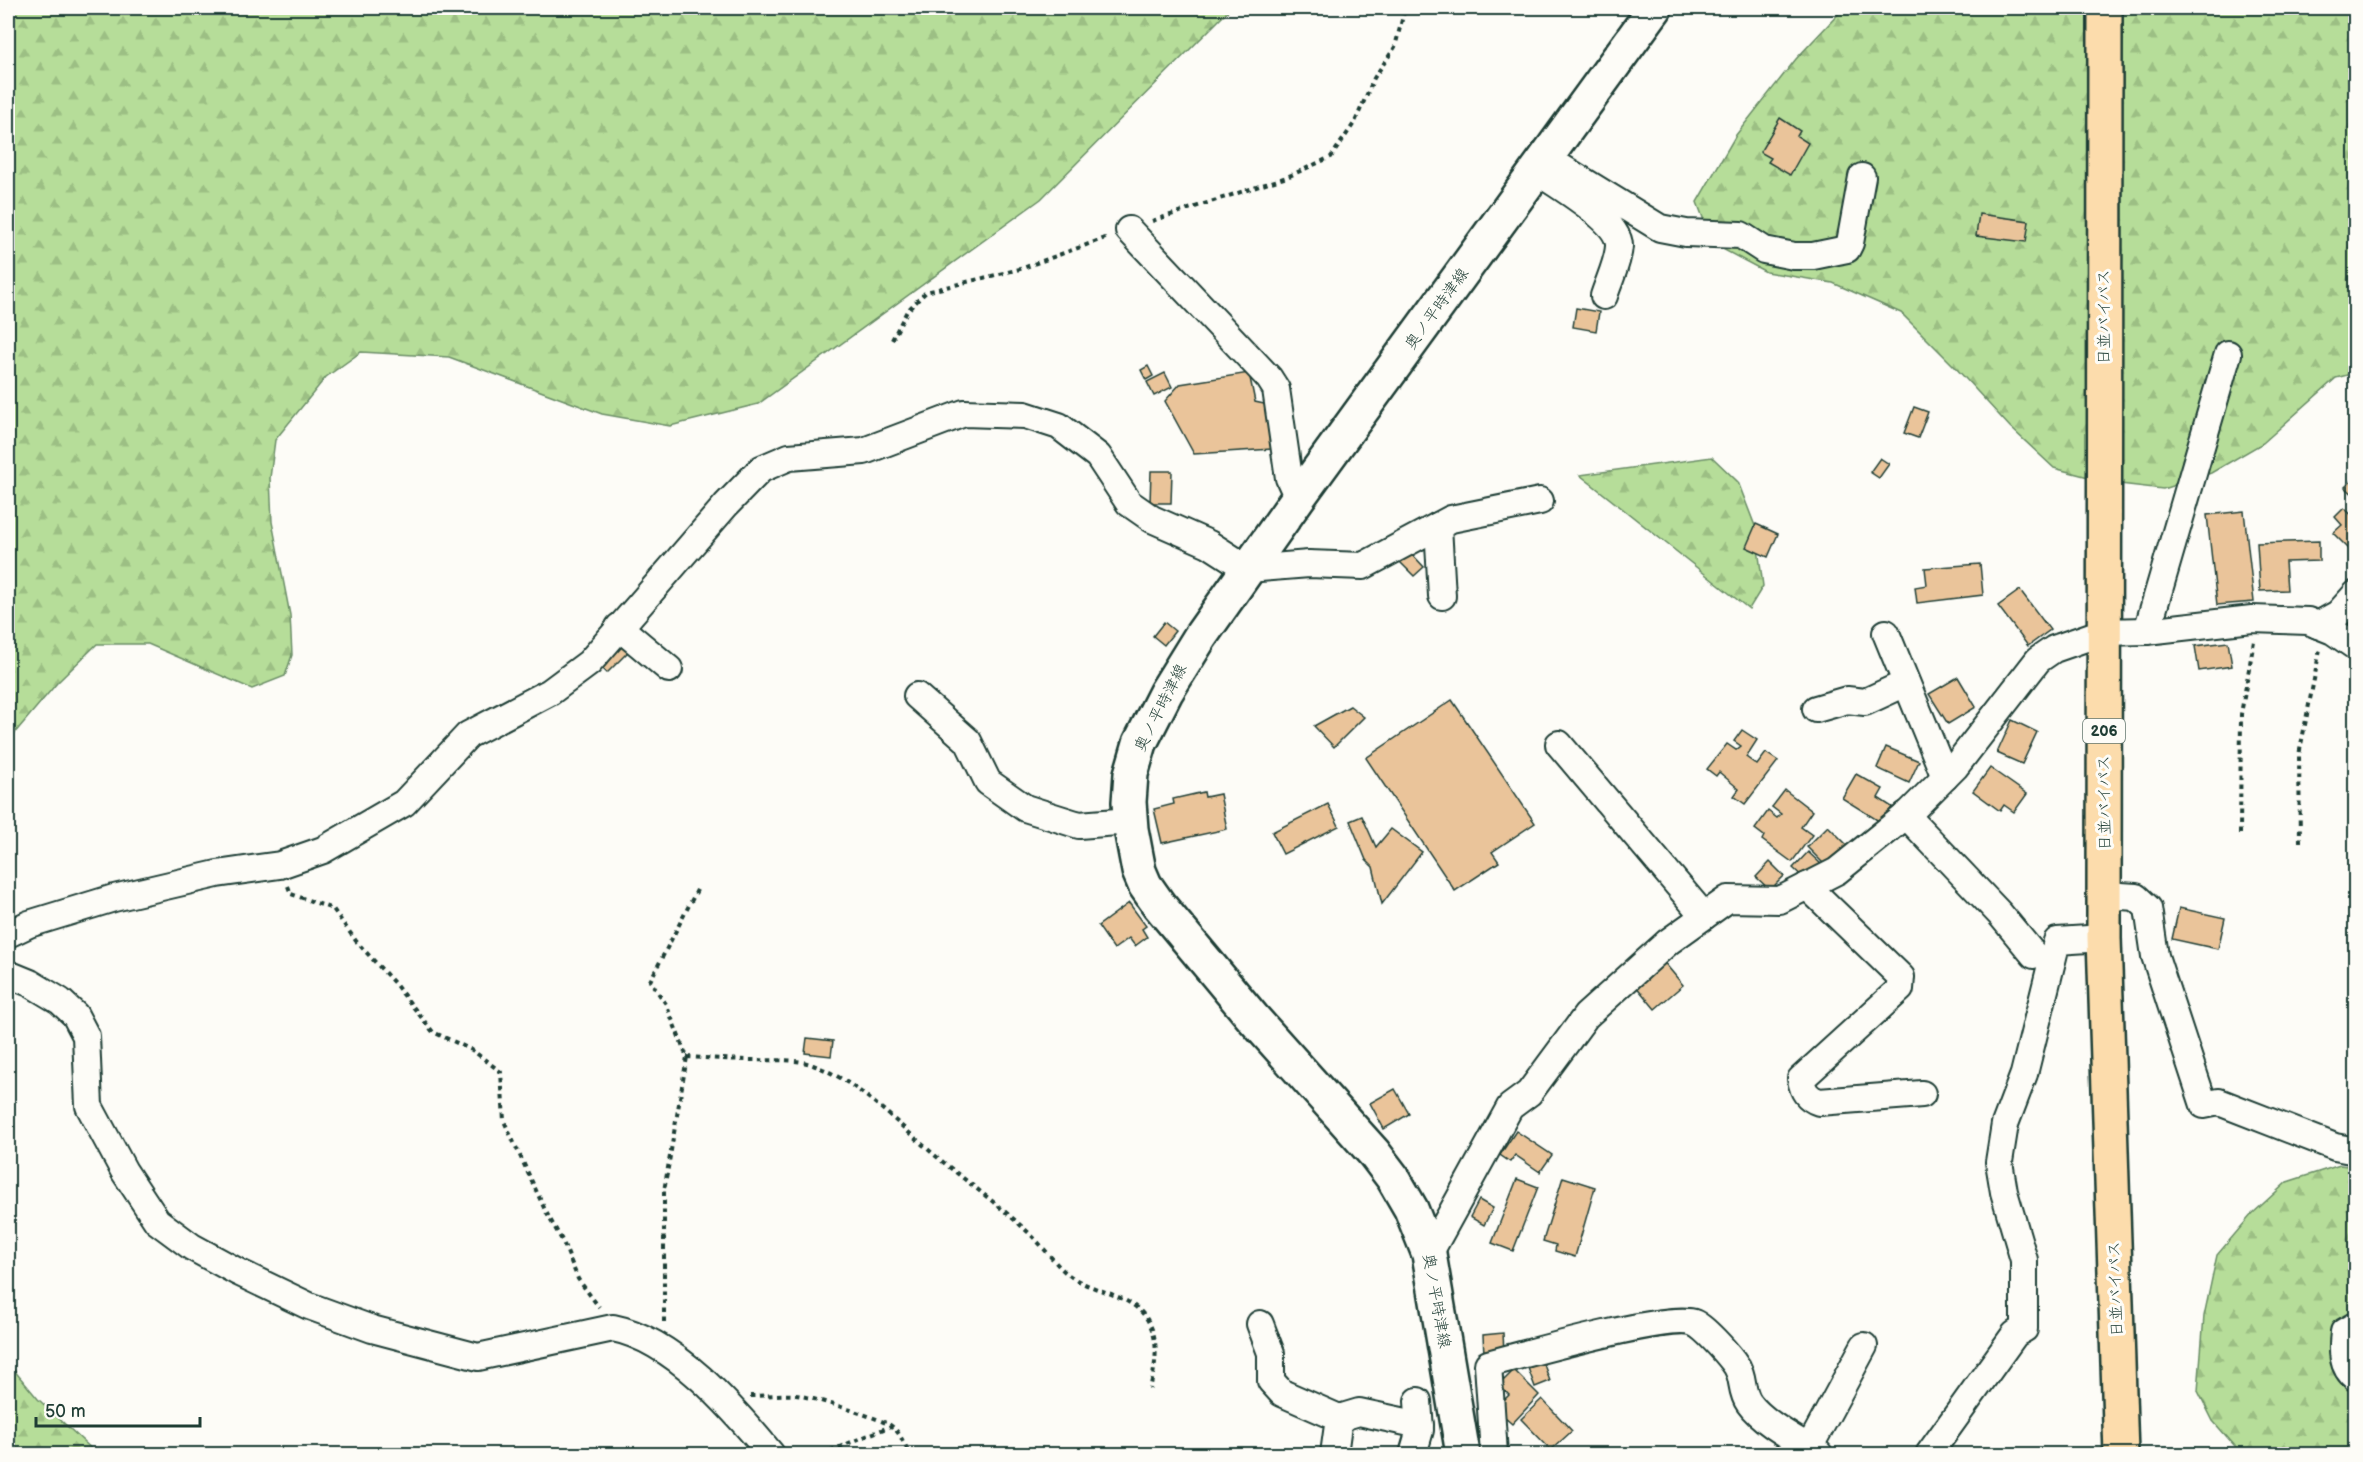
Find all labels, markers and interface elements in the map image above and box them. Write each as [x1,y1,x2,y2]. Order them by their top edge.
street label: 奥ノ平時津線 [1401,265,1473,353]
street label: 日並バイパス [2095,269,2114,365]
street label: 奥ノ平時津線 [1131,661,1191,755]
road number: 206 [2083,719,2125,743]
street label: 日並バイパス [2095,755,2115,851]
street label: 日並バイパス [2105,1241,2127,1337]
street label: 奥ノ平時津線 [1418,1252,1454,1350]
scale bar [36,1390,200,1428]
text: 50 m [45,1401,86,1422]

